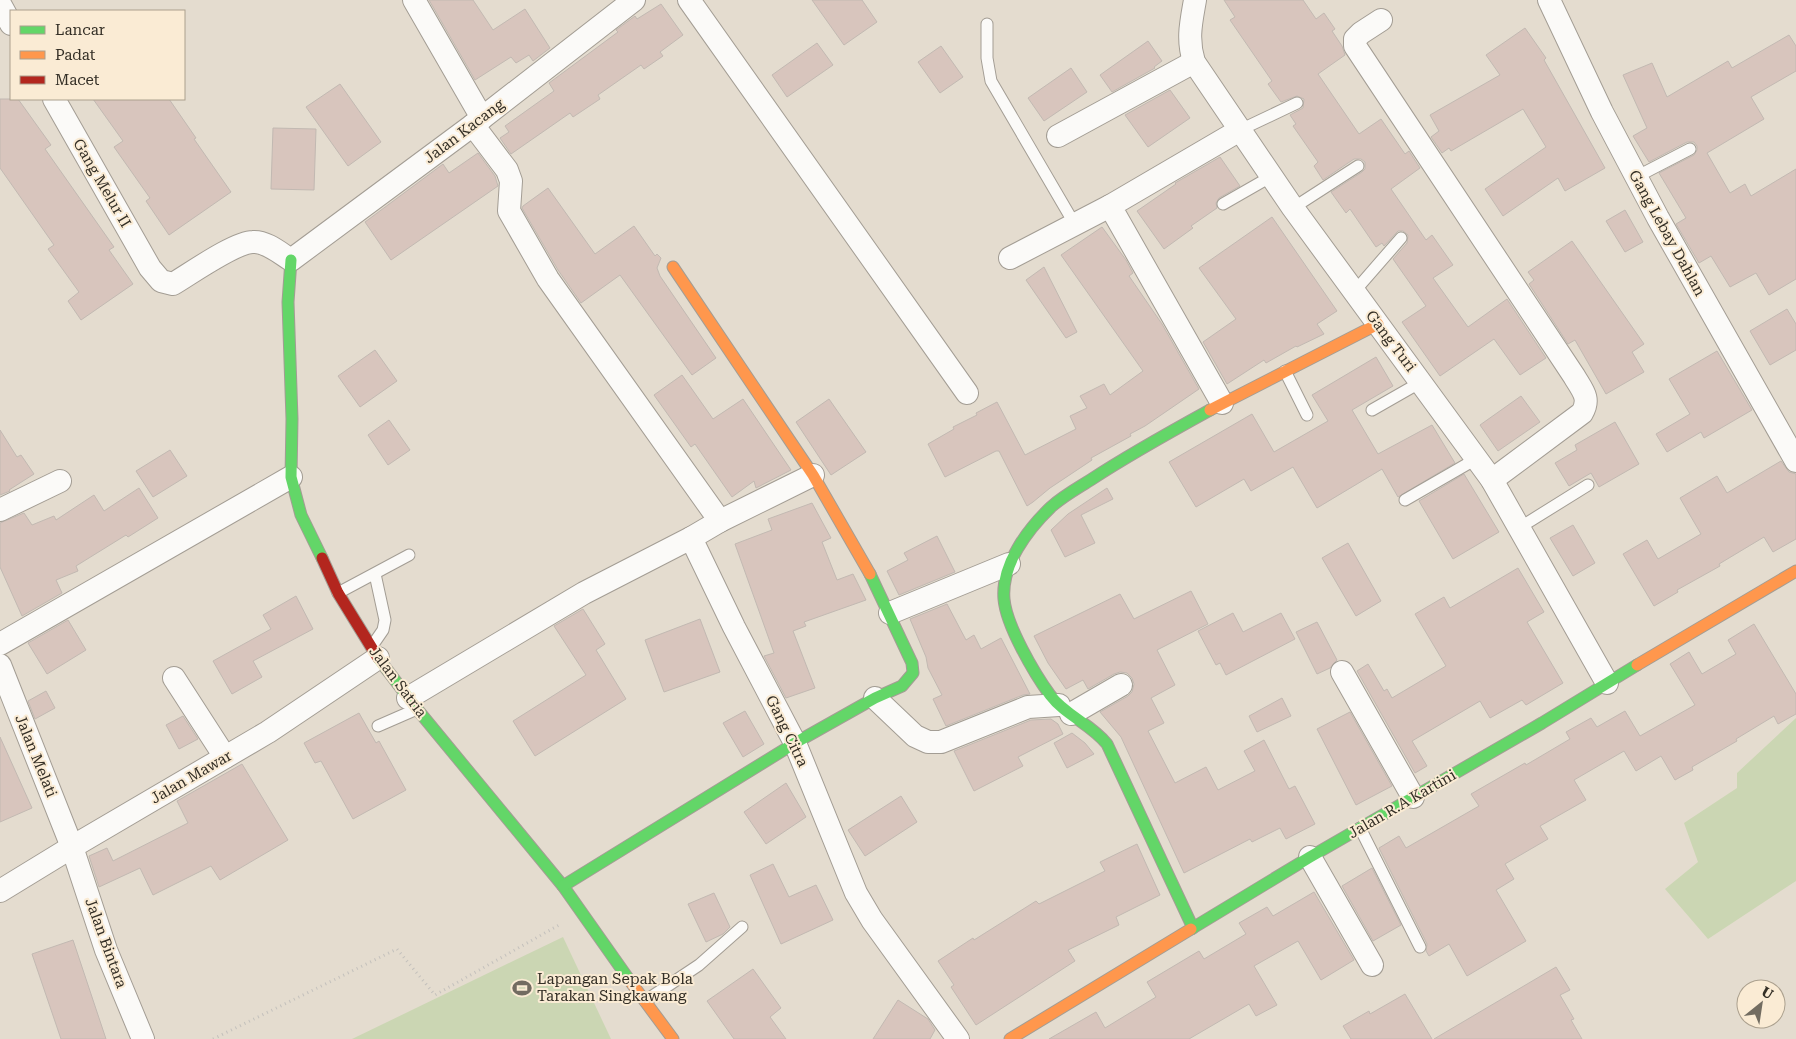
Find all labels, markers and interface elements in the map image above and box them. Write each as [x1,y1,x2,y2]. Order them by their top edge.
legend [10,10,185,100]
text: Lancar [55,21,105,39]
text: Padat [55,46,96,64]
text: Macet [55,71,100,89]
street label: Jalan Kacang [420,95,508,167]
street label: Gang Melur II [69,135,135,231]
street label: Gang Lebay Dahlan [1625,167,1709,299]
street label: Gang Turi [1362,307,1420,375]
street label: Jalan Satria [365,643,431,721]
street label: Gang Citra [762,692,812,770]
street label: Jalan Melati [11,712,61,800]
street label: Jalan Mawar [147,746,235,808]
street label: Jalan R.A Kartini [1345,766,1459,842]
street label: Jalan Bintara [81,895,131,991]
place label: Lapangan Sepak Bola Tarakan Singkawang [537,970,693,1005]
sports icon: Lapangan Sepak Bola Tarakan Singkawang [511,977,533,999]
north arrow [1736,979,1786,1029]
text: U [1759,983,1776,1002]

